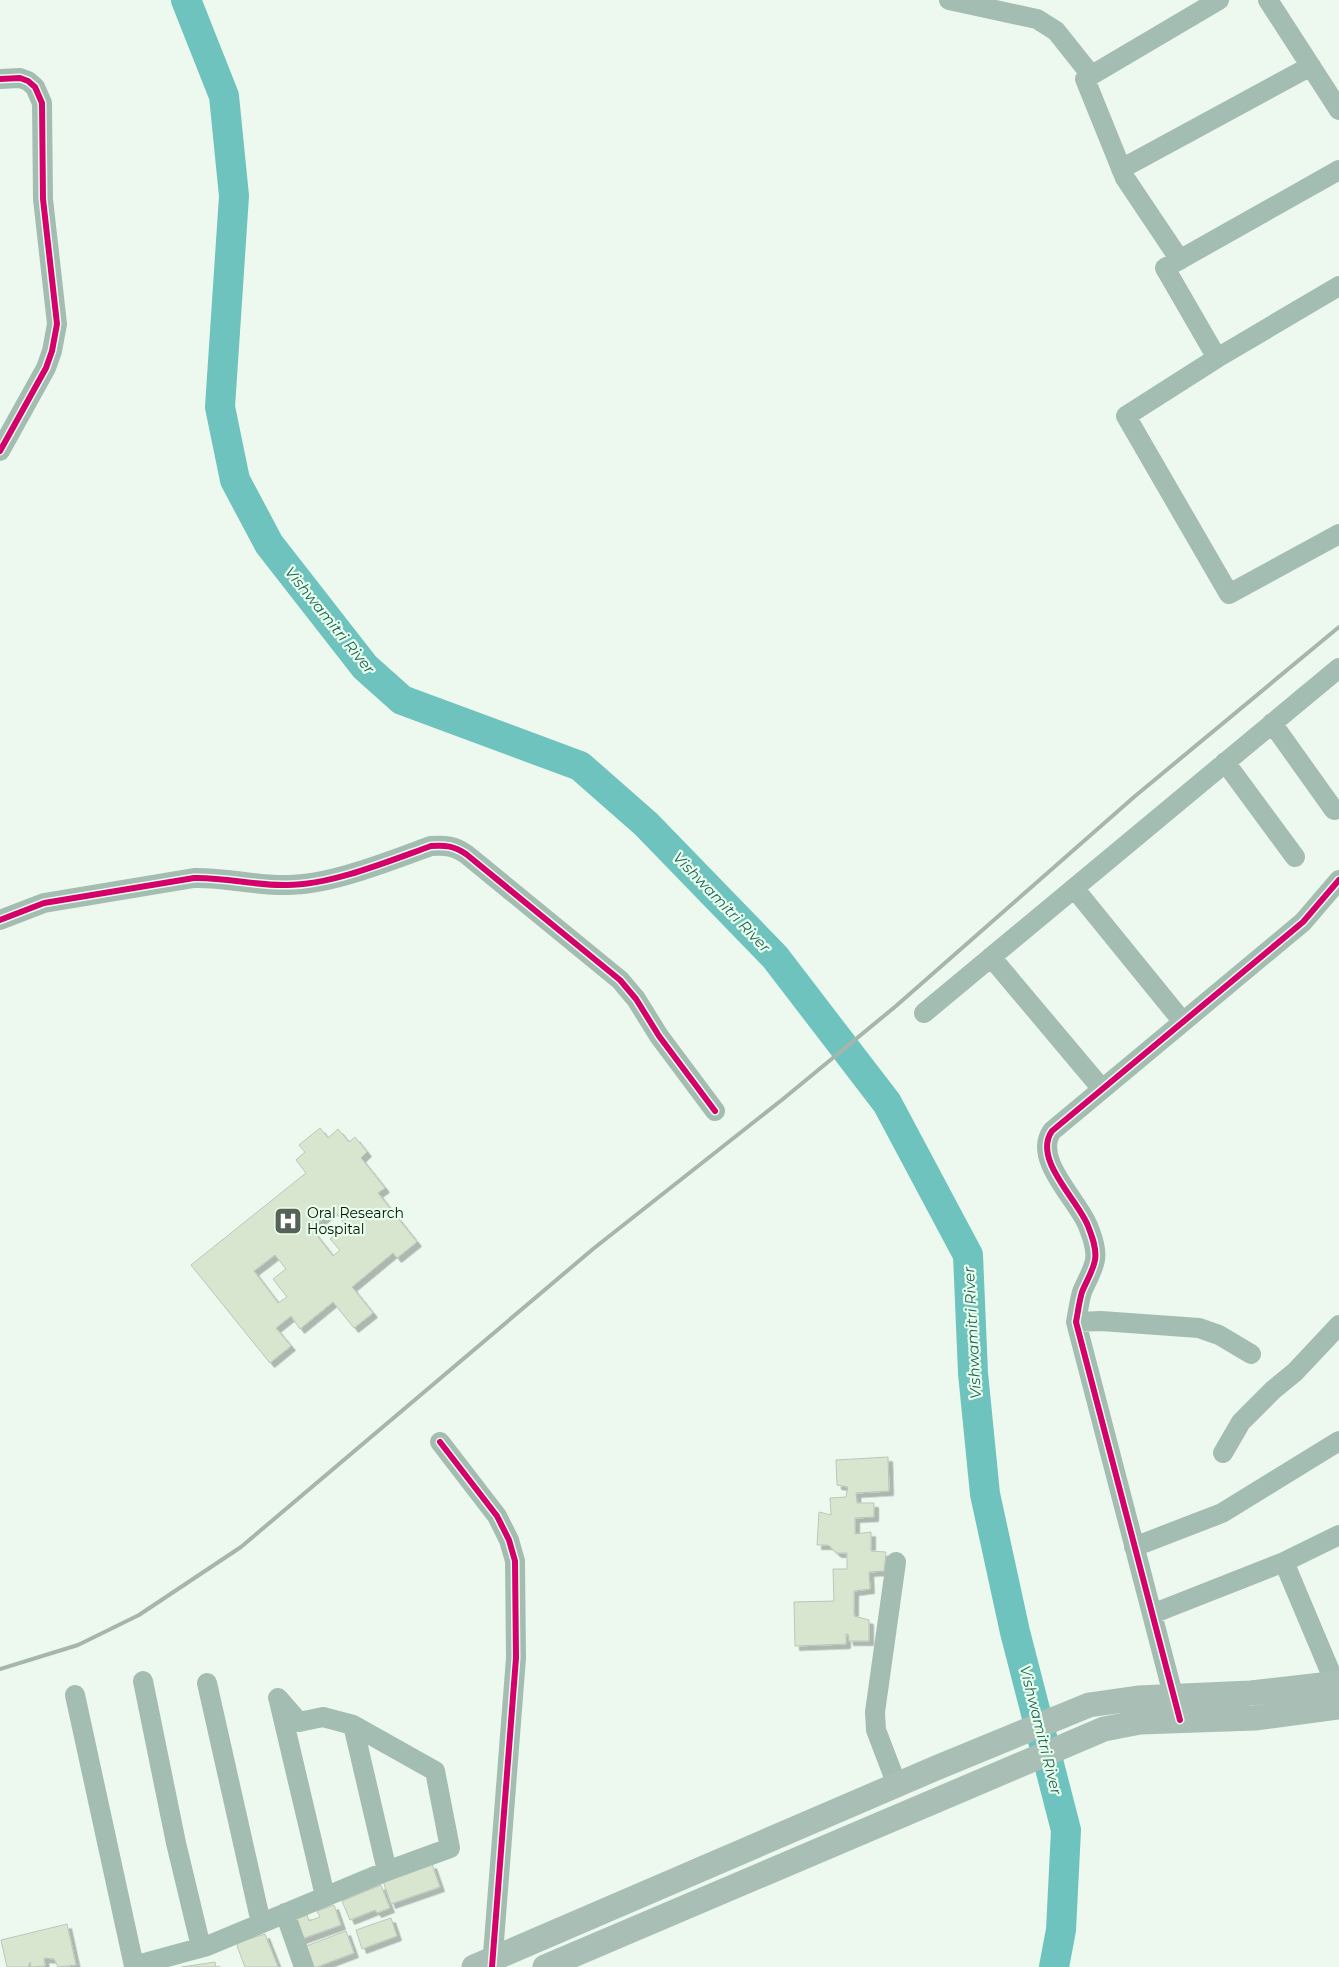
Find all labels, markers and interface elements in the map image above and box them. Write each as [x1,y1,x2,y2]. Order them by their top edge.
water label: Vishwamitri River [281,563,380,678]
water label: Vishwamitri River [669,848,776,957]
place label: Oral Research Hospital [307,1204,404,1238]
hospital icon: Oral Research Hospital [273,1206,303,1236]
water label: Vishwamitri River [959,1265,985,1400]
water label: Vishwamitri River [1016,1663,1066,1798]

